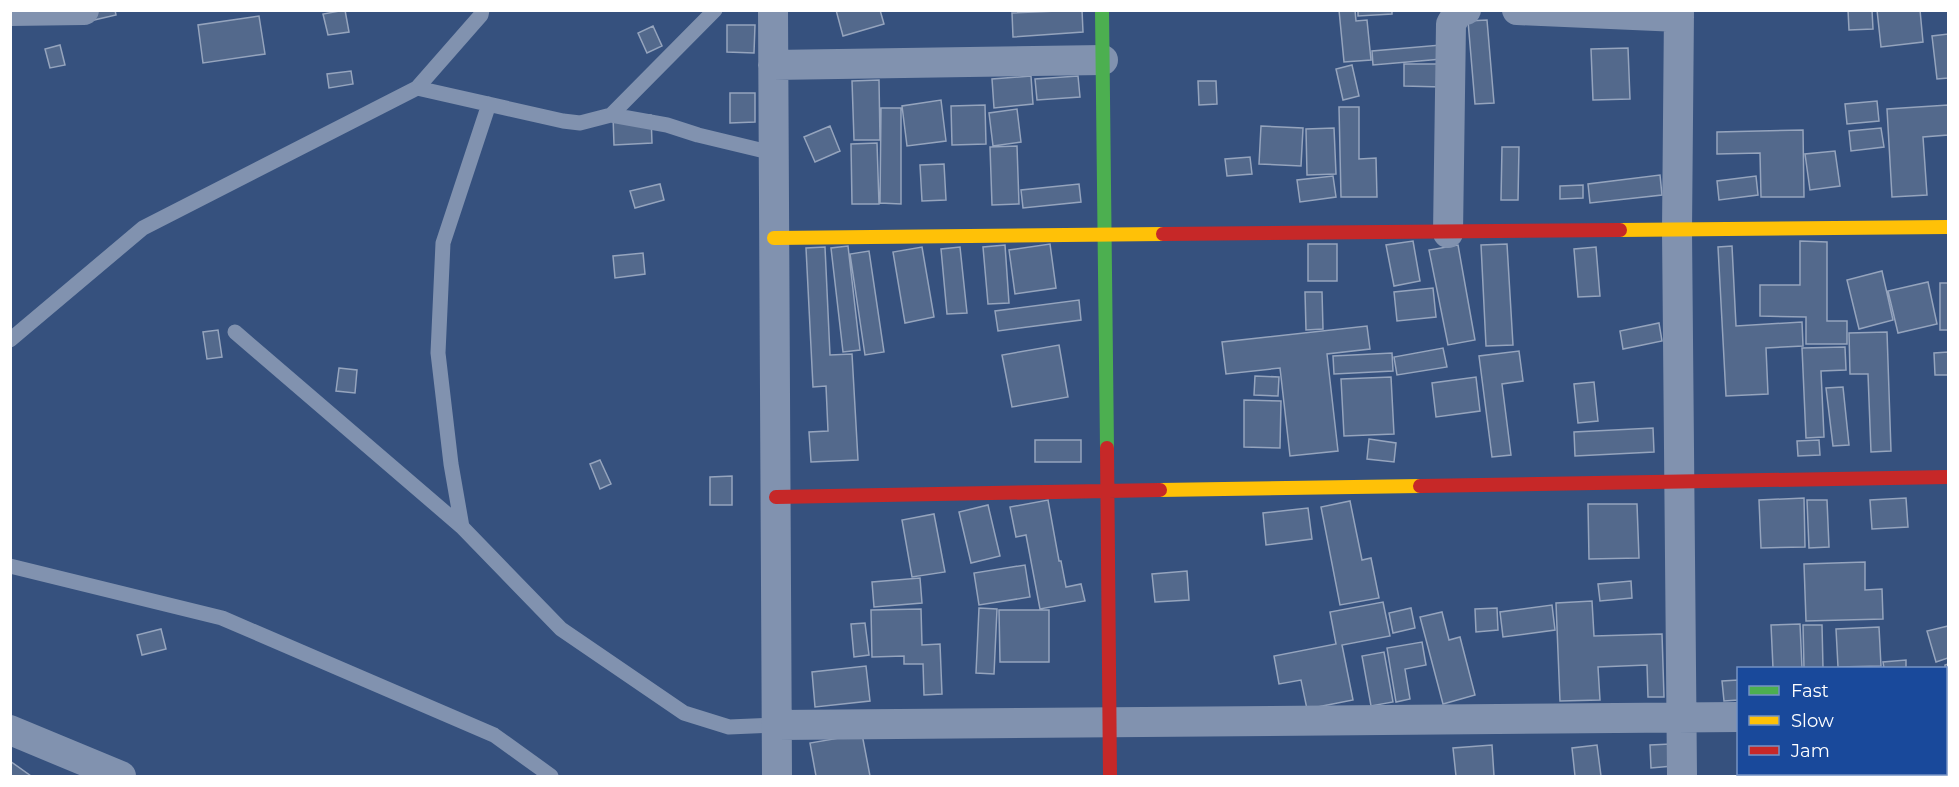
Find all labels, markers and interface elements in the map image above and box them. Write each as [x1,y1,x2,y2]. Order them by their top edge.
legend [1737,667,1947,775]
text: Fast [1791,680,1829,702]
text: Slow [1791,710,1834,732]
text: Jam [1790,740,1830,762]

